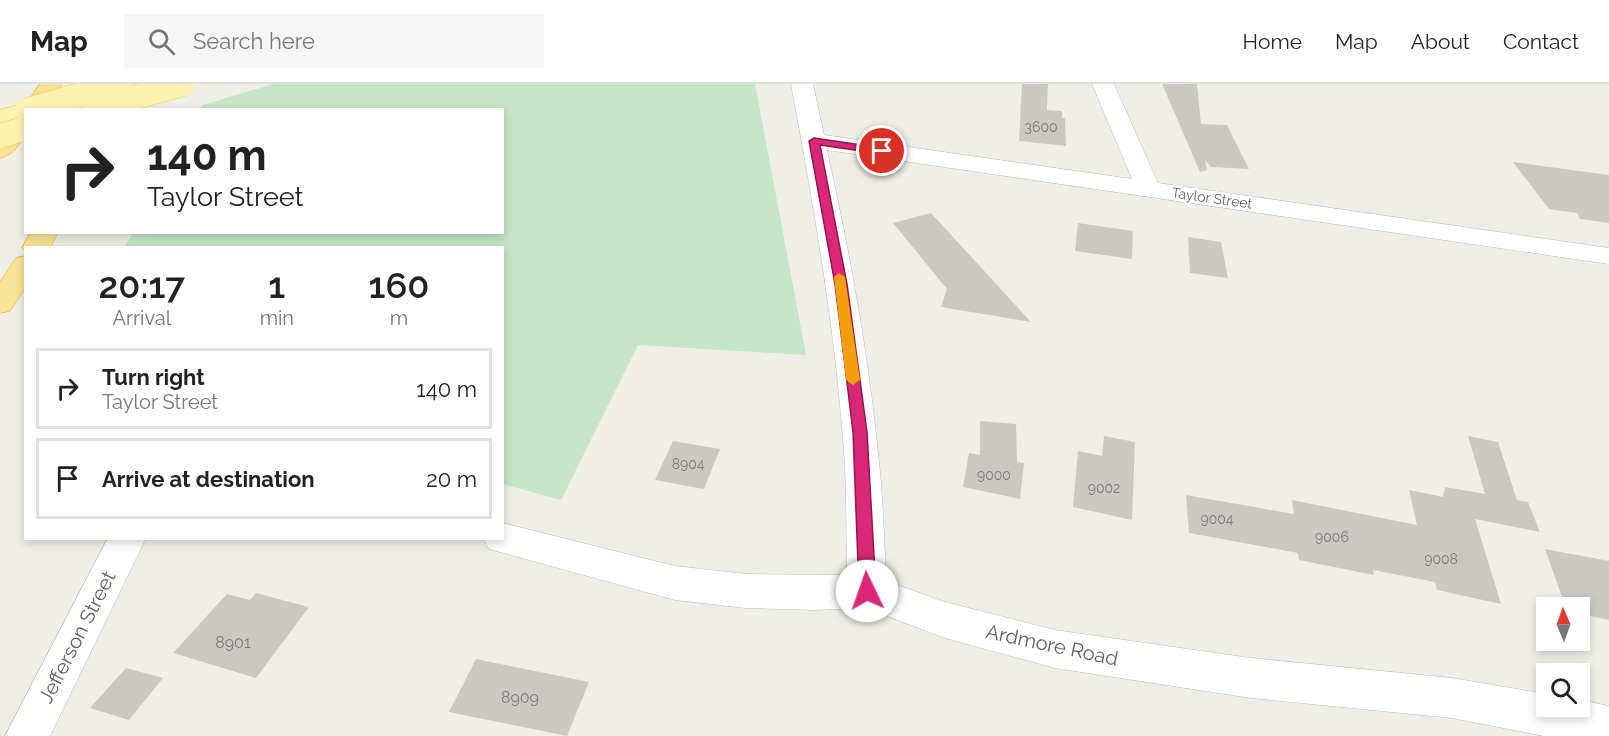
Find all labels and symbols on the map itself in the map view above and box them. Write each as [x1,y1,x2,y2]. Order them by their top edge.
house number: 3600 [1024,119,1058,135]
pin [856,125,907,176]
street label: Taylor Street [1171,184,1254,212]
house number: 8904 [672,456,705,472]
house number: 9000 [977,467,1011,483]
house number: 9002 [1088,480,1120,496]
house number: 9004 [1201,511,1234,527]
house number: 9006 [1315,529,1349,545]
house number: 9008 [1424,551,1458,567]
position arrow [835,559,899,623]
street label: Jefferson Street [33,567,121,707]
north arrow [1536,597,1590,651]
street label: Ardmore Road [984,619,1120,671]
house number: 8901 [215,633,251,652]
house number: 8909 [501,688,539,707]

